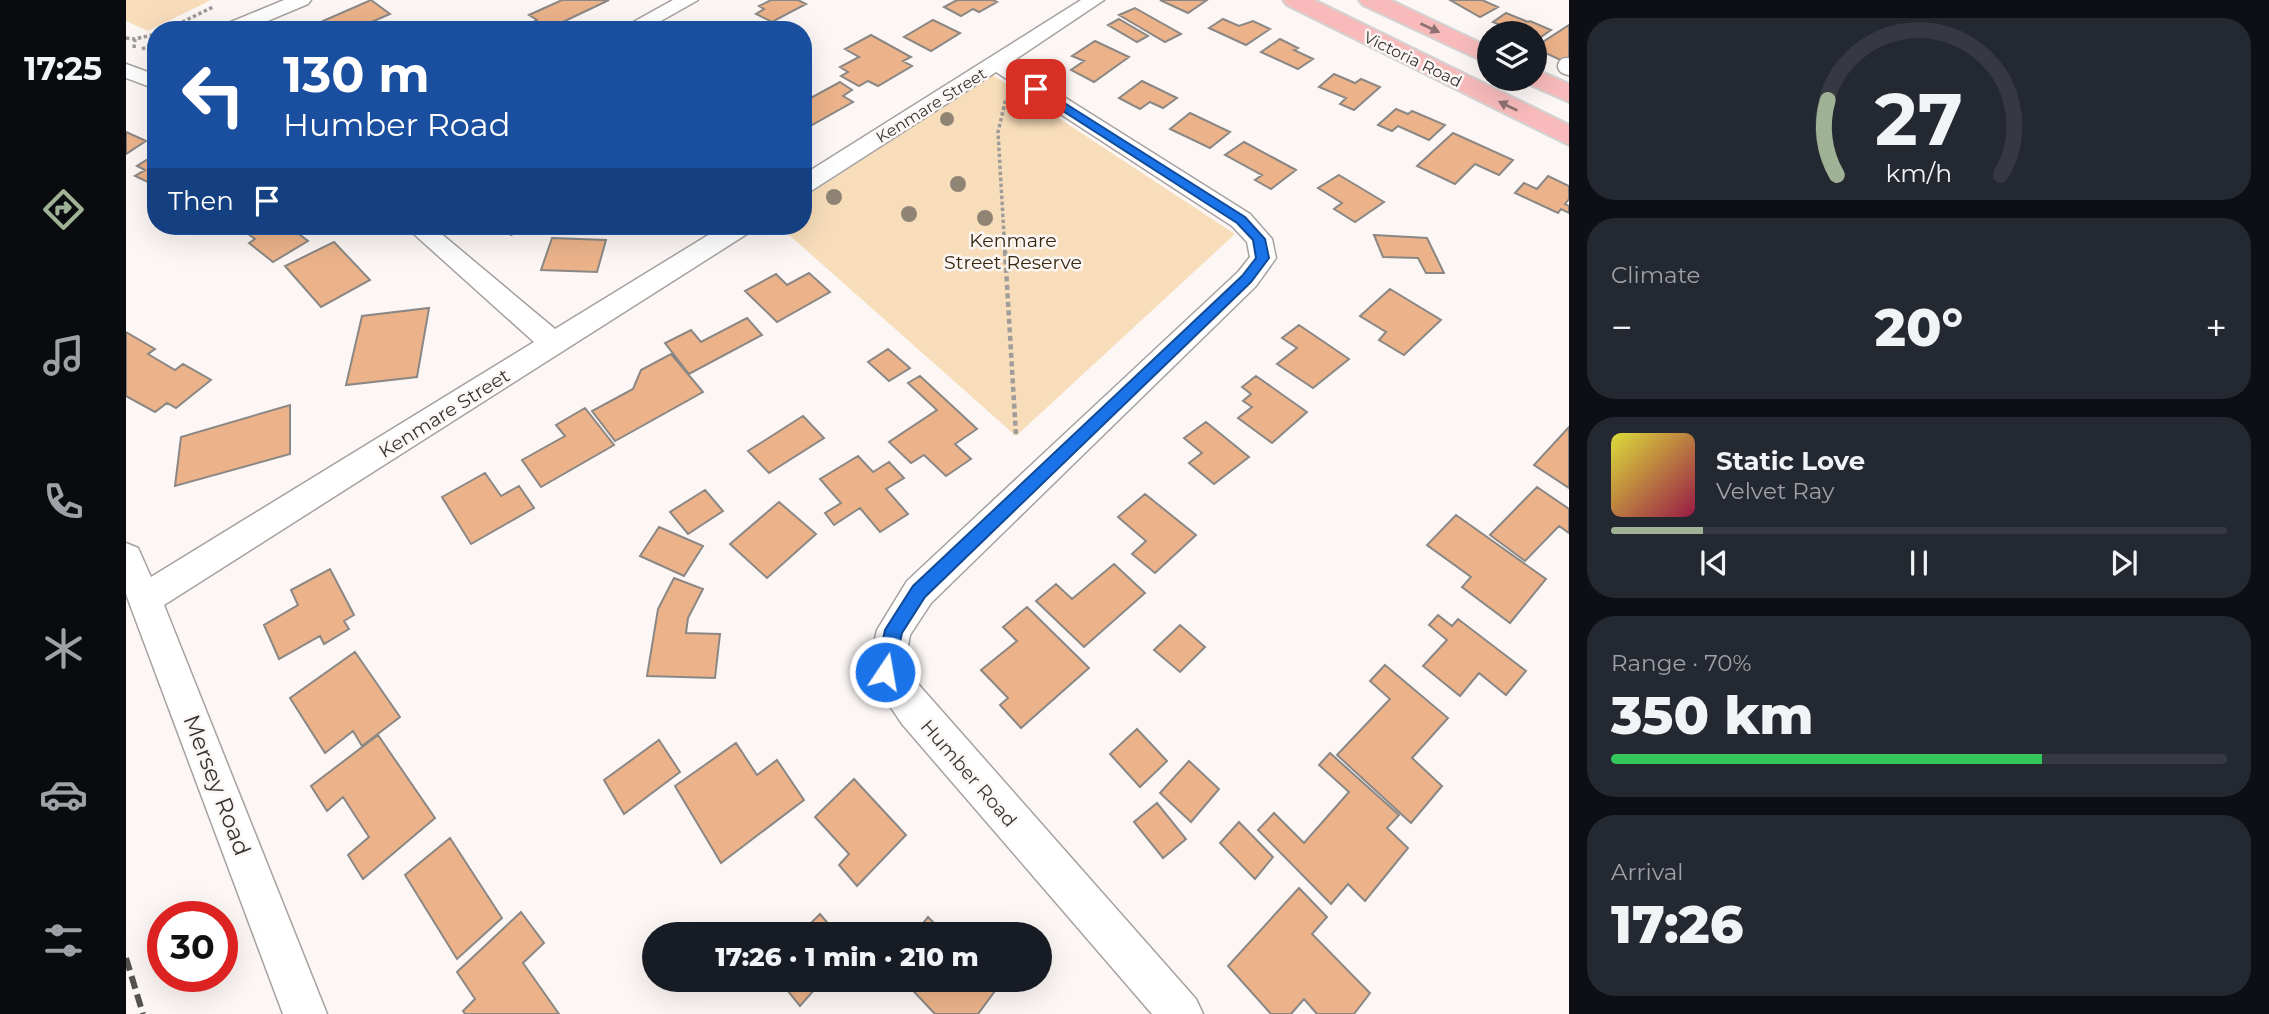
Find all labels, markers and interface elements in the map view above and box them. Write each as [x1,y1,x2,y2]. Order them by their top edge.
map controls [1477,21,1547,91]
button: layers [1477,21,1547,91]
one-way arrow [1420,22,1440,34]
street label: Victoria Road [1361,28,1465,91]
text: 130 m [283,45,430,104]
text: 17:25 [24,49,102,88]
icon: left [168,49,259,140]
pin [1006,59,1066,119]
street label: Kenmare Street [873,64,990,147]
icon: arrive [1017,70,1055,108]
text: 27 [1875,75,1963,163]
one-way arrow [1498,100,1518,111]
text: Humber Road [283,105,510,144]
text: km/h [1886,158,1952,188]
icon: arrive [248,182,286,220]
icon: directions [39,185,88,234]
text: Then [168,185,234,217]
park label: Kenmare Street Reserve [944,229,1082,274]
text: Climate [1611,261,1700,289]
text: 20° [1875,296,1963,359]
text: − [1611,304,1633,351]
text: + [2205,304,2227,351]
icon: music [39,331,88,380]
street label: Kenmare Street [375,364,514,463]
text: Static Love [1716,445,1865,477]
icon: phone [39,477,88,526]
text: Velvet Ray [1716,477,1834,505]
icon: previous [1695,544,1733,582]
icon: pause [1900,544,1938,582]
icon: next [2105,544,2143,582]
icon: climate [39,624,88,673]
position arrow [848,635,922,709]
text: Range · 70% [1611,649,1752,677]
text: 350 km [1611,684,1814,747]
street label: Mersey Road [177,711,257,859]
street label: Humber Road [916,715,1022,832]
icon: car [39,770,88,819]
text: Arrival [1611,858,1684,886]
text: 17:26 [1611,893,1744,956]
speed limit sign: 30 [147,901,238,992]
icon: filters [39,916,88,965]
text: 17:26 · 1 min · 210 m [715,941,979,973]

